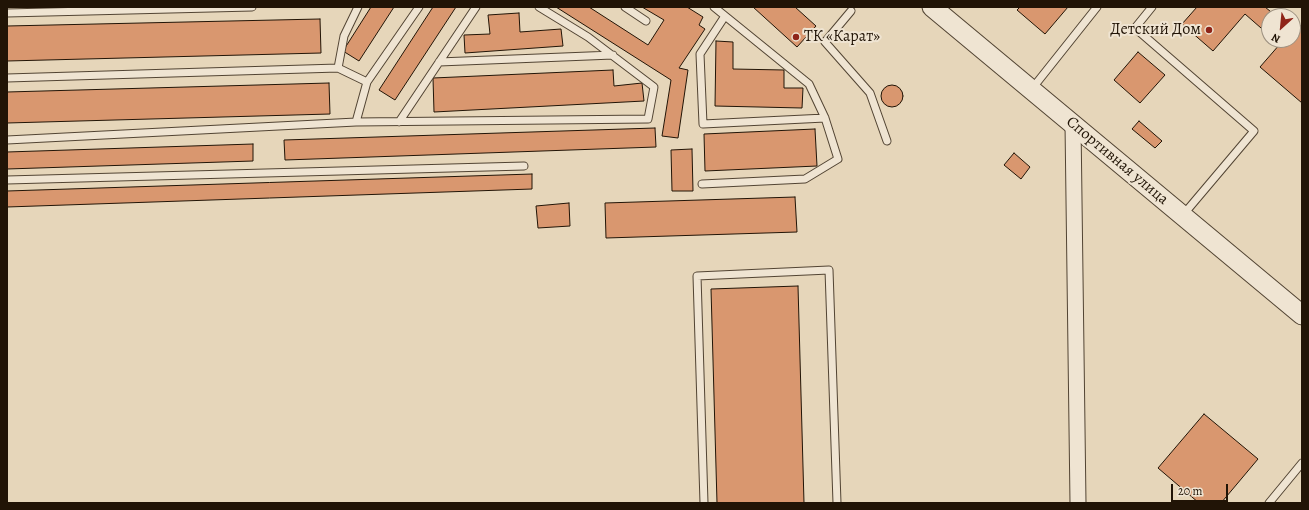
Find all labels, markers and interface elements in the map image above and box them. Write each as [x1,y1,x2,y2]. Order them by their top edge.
north arrow [1261,8,1301,48]
place label: Детский Дом [1110,20,1201,40]
marker: Детский Дом [1204,25,1214,35]
place label: ТК «Карат» [804,27,880,47]
text: N [1269,30,1283,47]
marker: ТК «Карат» [791,32,801,42]
street label: Спортивная улица [1062,113,1172,209]
scale bar [1173,476,1230,502]
text: 20 m [1178,483,1202,499]

